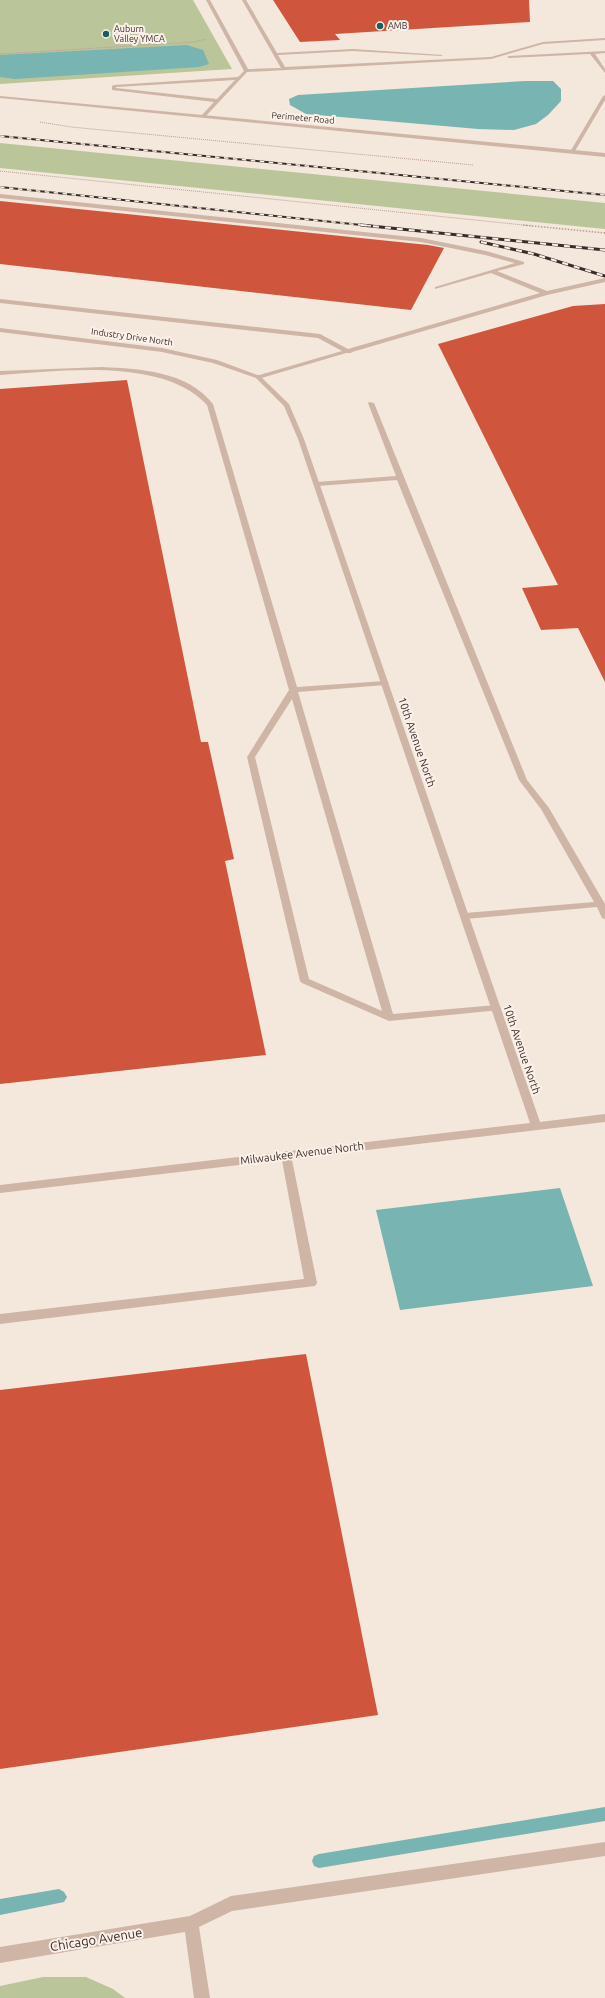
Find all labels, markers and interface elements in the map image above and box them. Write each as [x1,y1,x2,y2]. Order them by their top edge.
marker: AMB [375,21,385,31]
place label: AMB [388,21,408,31]
place label: Auburn Valley YMCA [114,24,165,44]
marker: Auburn Valley YMCA [101,29,111,39]
street label: Perimeter Road [271,110,335,126]
street label: Industry Drive North [90,326,174,348]
street label: 10th Avenue North [396,696,438,788]
street label: 10th Avenue North [501,1003,543,1095]
street label: Milwaukee Avenue North [240,1139,364,1167]
street label: Chicago Avenue [49,1925,143,1953]

